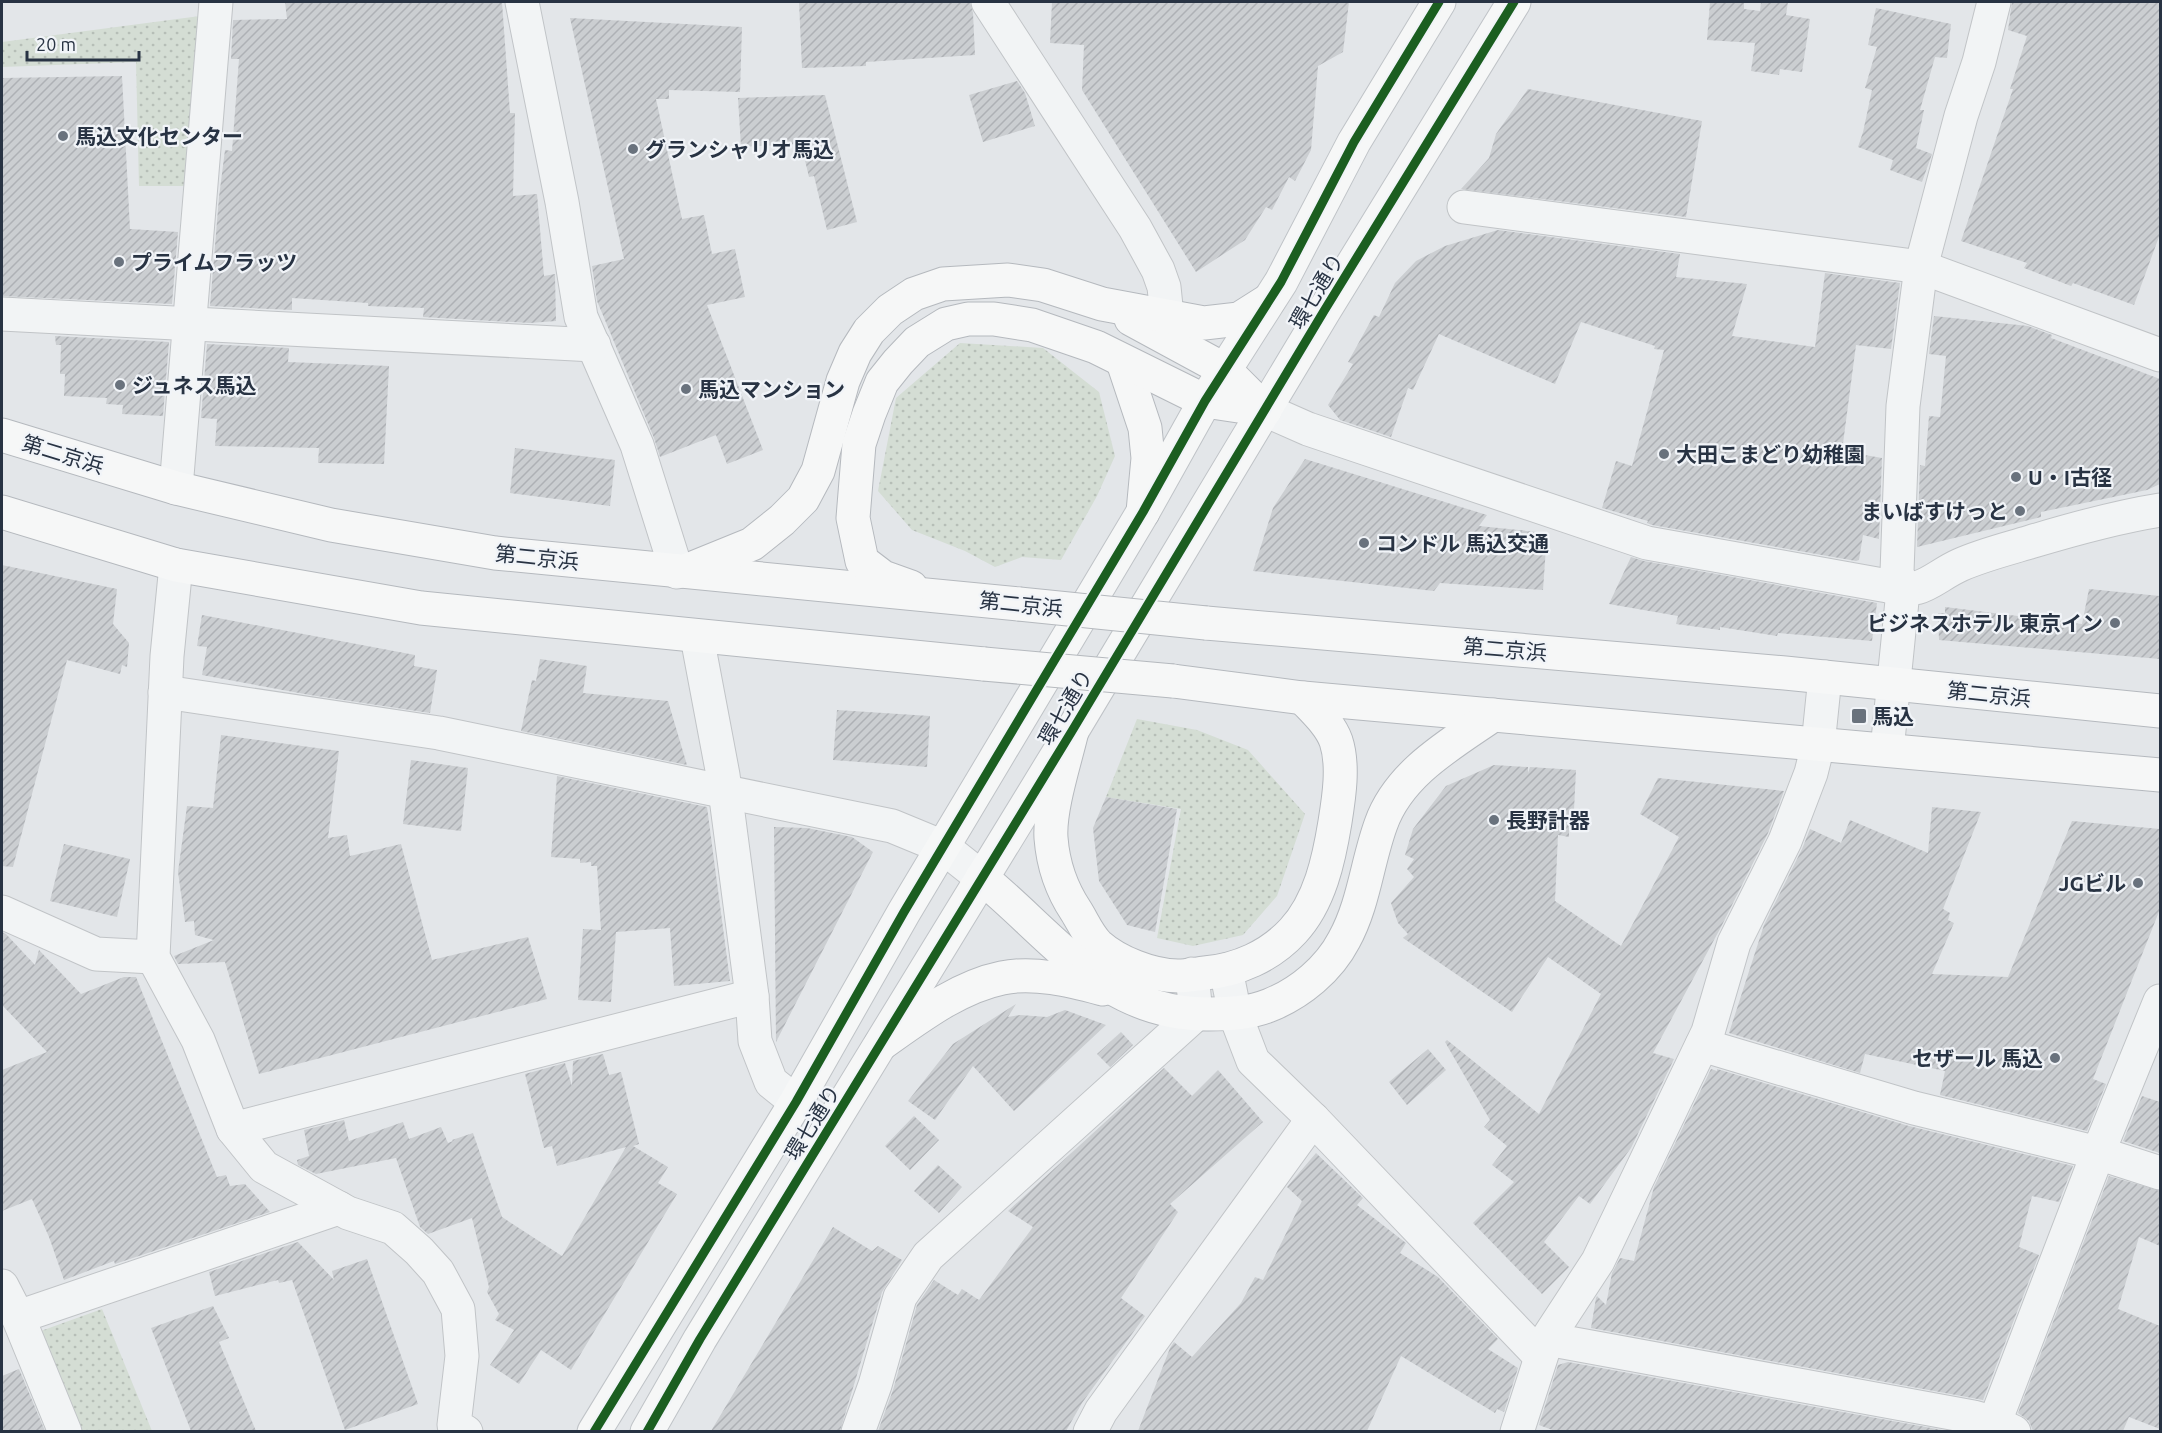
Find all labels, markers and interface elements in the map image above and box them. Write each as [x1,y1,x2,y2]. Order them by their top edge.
scale bar [27,24,140,62]
text: 20 m [36,34,76,54]
place label: 馬込文化センター [75,124,243,148]
marker: 馬込文化センター [56,129,70,143]
place label: グランシャリオ馬込 [645,137,834,161]
marker: グランシャリオ馬込 [626,142,640,156]
street label: 環七通り [1284,249,1348,333]
place label: プライムフラッツ [131,250,297,274]
marker: プライムフラッツ [112,255,126,269]
place label: ジュネス馬込 [132,373,257,397]
place label: 馬込マンション [698,377,845,401]
marker: ジュネス馬込 [113,378,127,392]
marker: 馬込マンション [679,382,693,396]
street label: 第二京浜 [19,430,107,478]
place label: 大田こまどり幼稚園 [1676,442,1865,466]
marker: 大田こまどり幼稚園 [1657,447,1671,461]
place label: U・I古径 [2028,465,2112,489]
marker: U・I古径 [2009,470,2023,484]
place label: まいばすけっと [1861,499,2008,523]
marker: まいばすけっと [2013,504,2027,518]
place label: コンドル 馬込交通 [1376,531,1549,555]
marker: コンドル 馬込交通 [1357,536,1371,550]
street label: 第二京浜 [494,541,580,573]
street label: 第二京浜 [978,588,1064,620]
place label: ビジネスホテル 東京イン [1867,611,2103,635]
marker: ビジネスホテル 東京イン [2108,616,2122,630]
street label: 第二京浜 [1462,633,1548,665]
street label: 環七通り [1033,665,1097,749]
street label: 第二京浜 [1946,678,2032,710]
place label: 馬込 [1872,704,1914,728]
marker: 馬込 [1850,707,1868,725]
place label: 長野計器 [1506,808,1590,832]
marker: 長野計器 [1487,813,1501,827]
place label: JGビル [2059,871,2126,895]
marker: JGビル [2131,876,2145,890]
place label: セザール 馬込 [1912,1046,2043,1070]
marker: セザール 馬込 [2048,1051,2062,1065]
street label: 環七通り [780,1080,844,1164]

